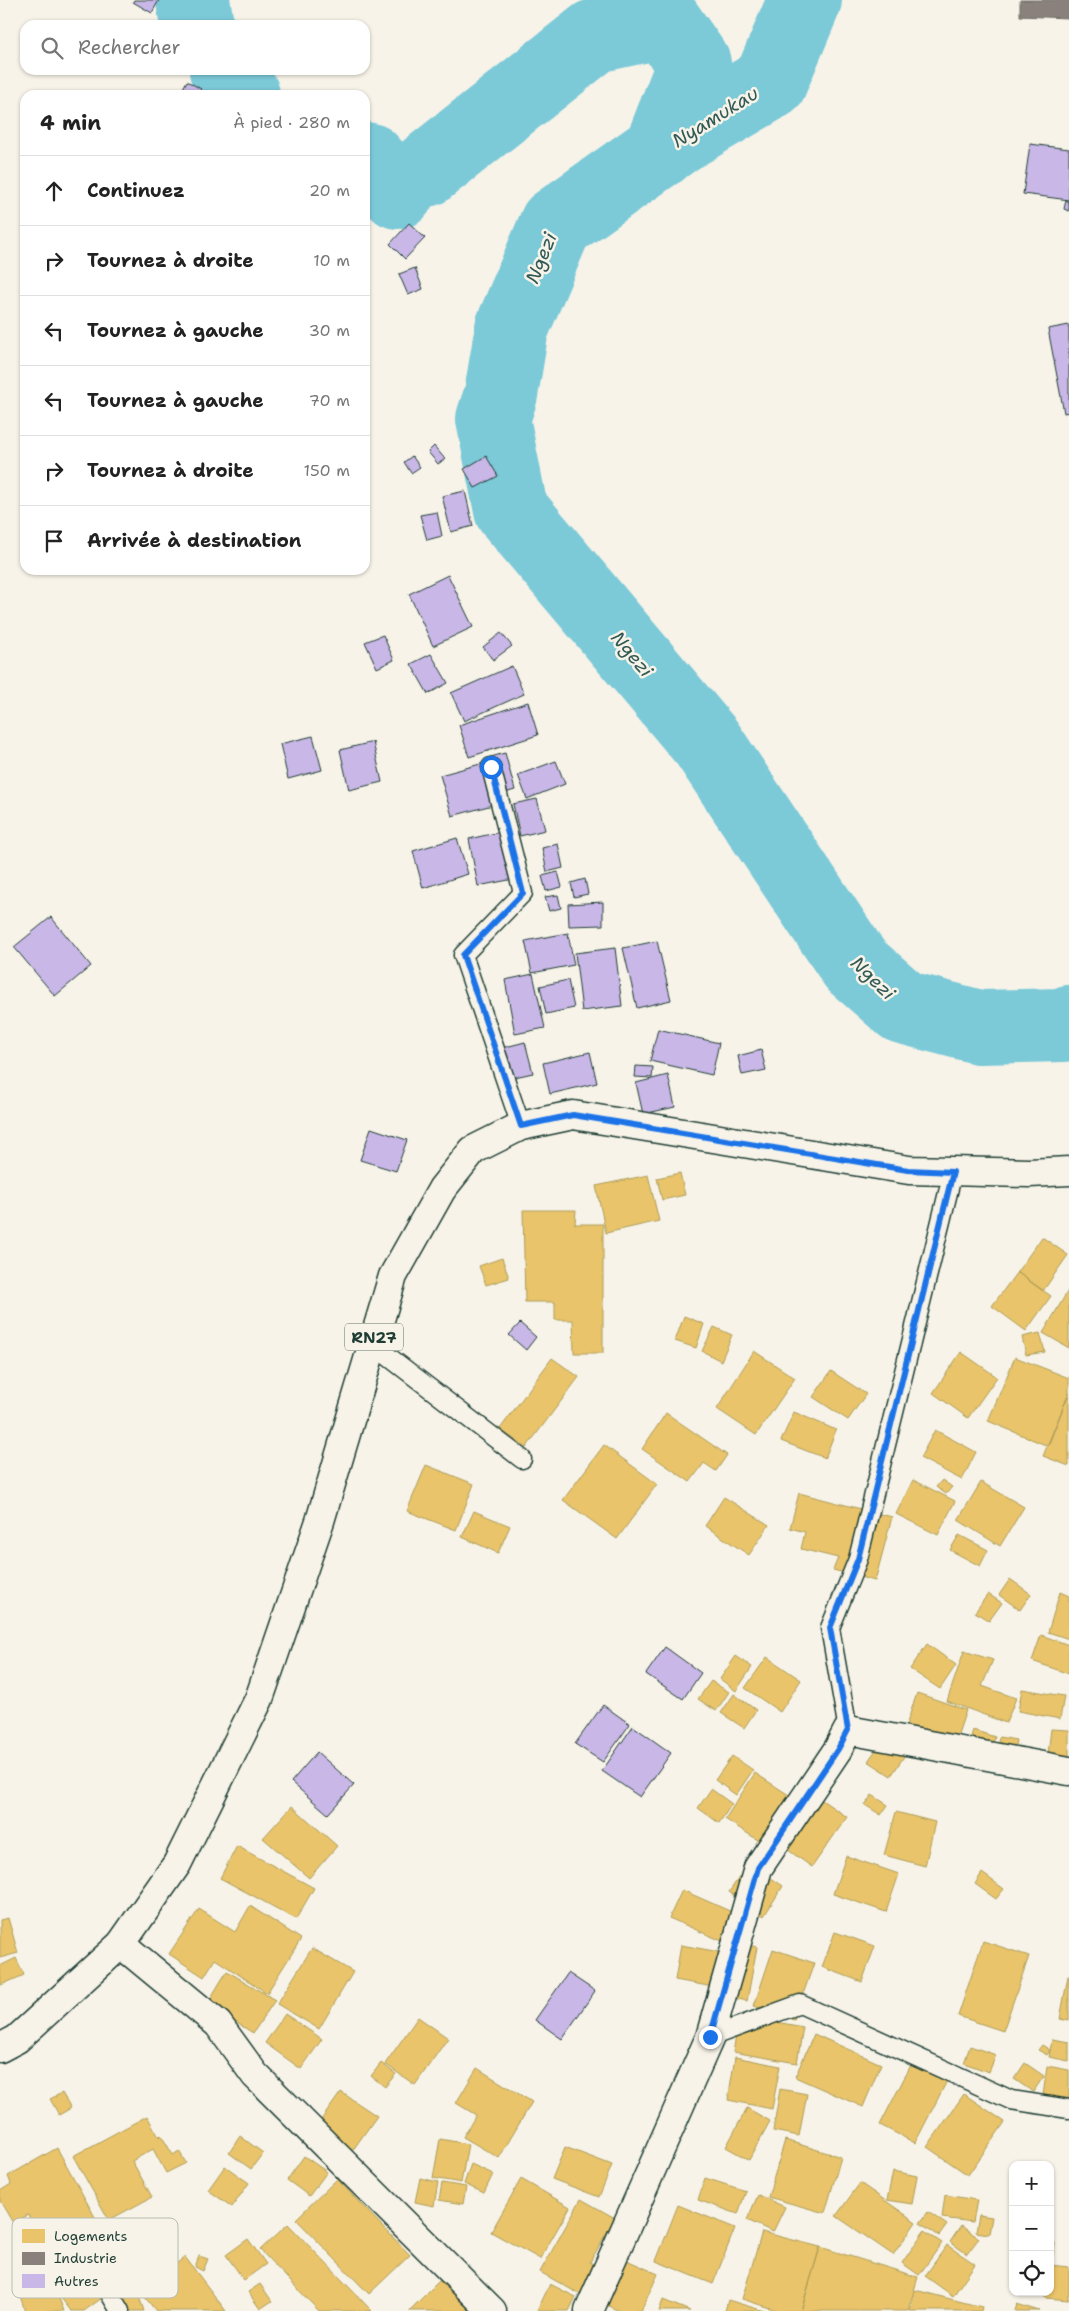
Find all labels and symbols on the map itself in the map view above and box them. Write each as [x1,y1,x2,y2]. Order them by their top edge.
water label: Nyamukau [667,81,763,153]
water label: Ngezi [520,228,563,287]
water label: Ngezi [605,626,659,683]
route start [480,756,503,779]
water label: Ngezi [845,951,901,1006]
road number: RN27 [345,1324,403,1350]
route end [699,2026,722,2049]
legend [12,2218,178,2298]
text: Logements [54,2227,127,2245]
text: Industrie [54,2249,117,2267]
text: Autres [54,2272,99,2290]

